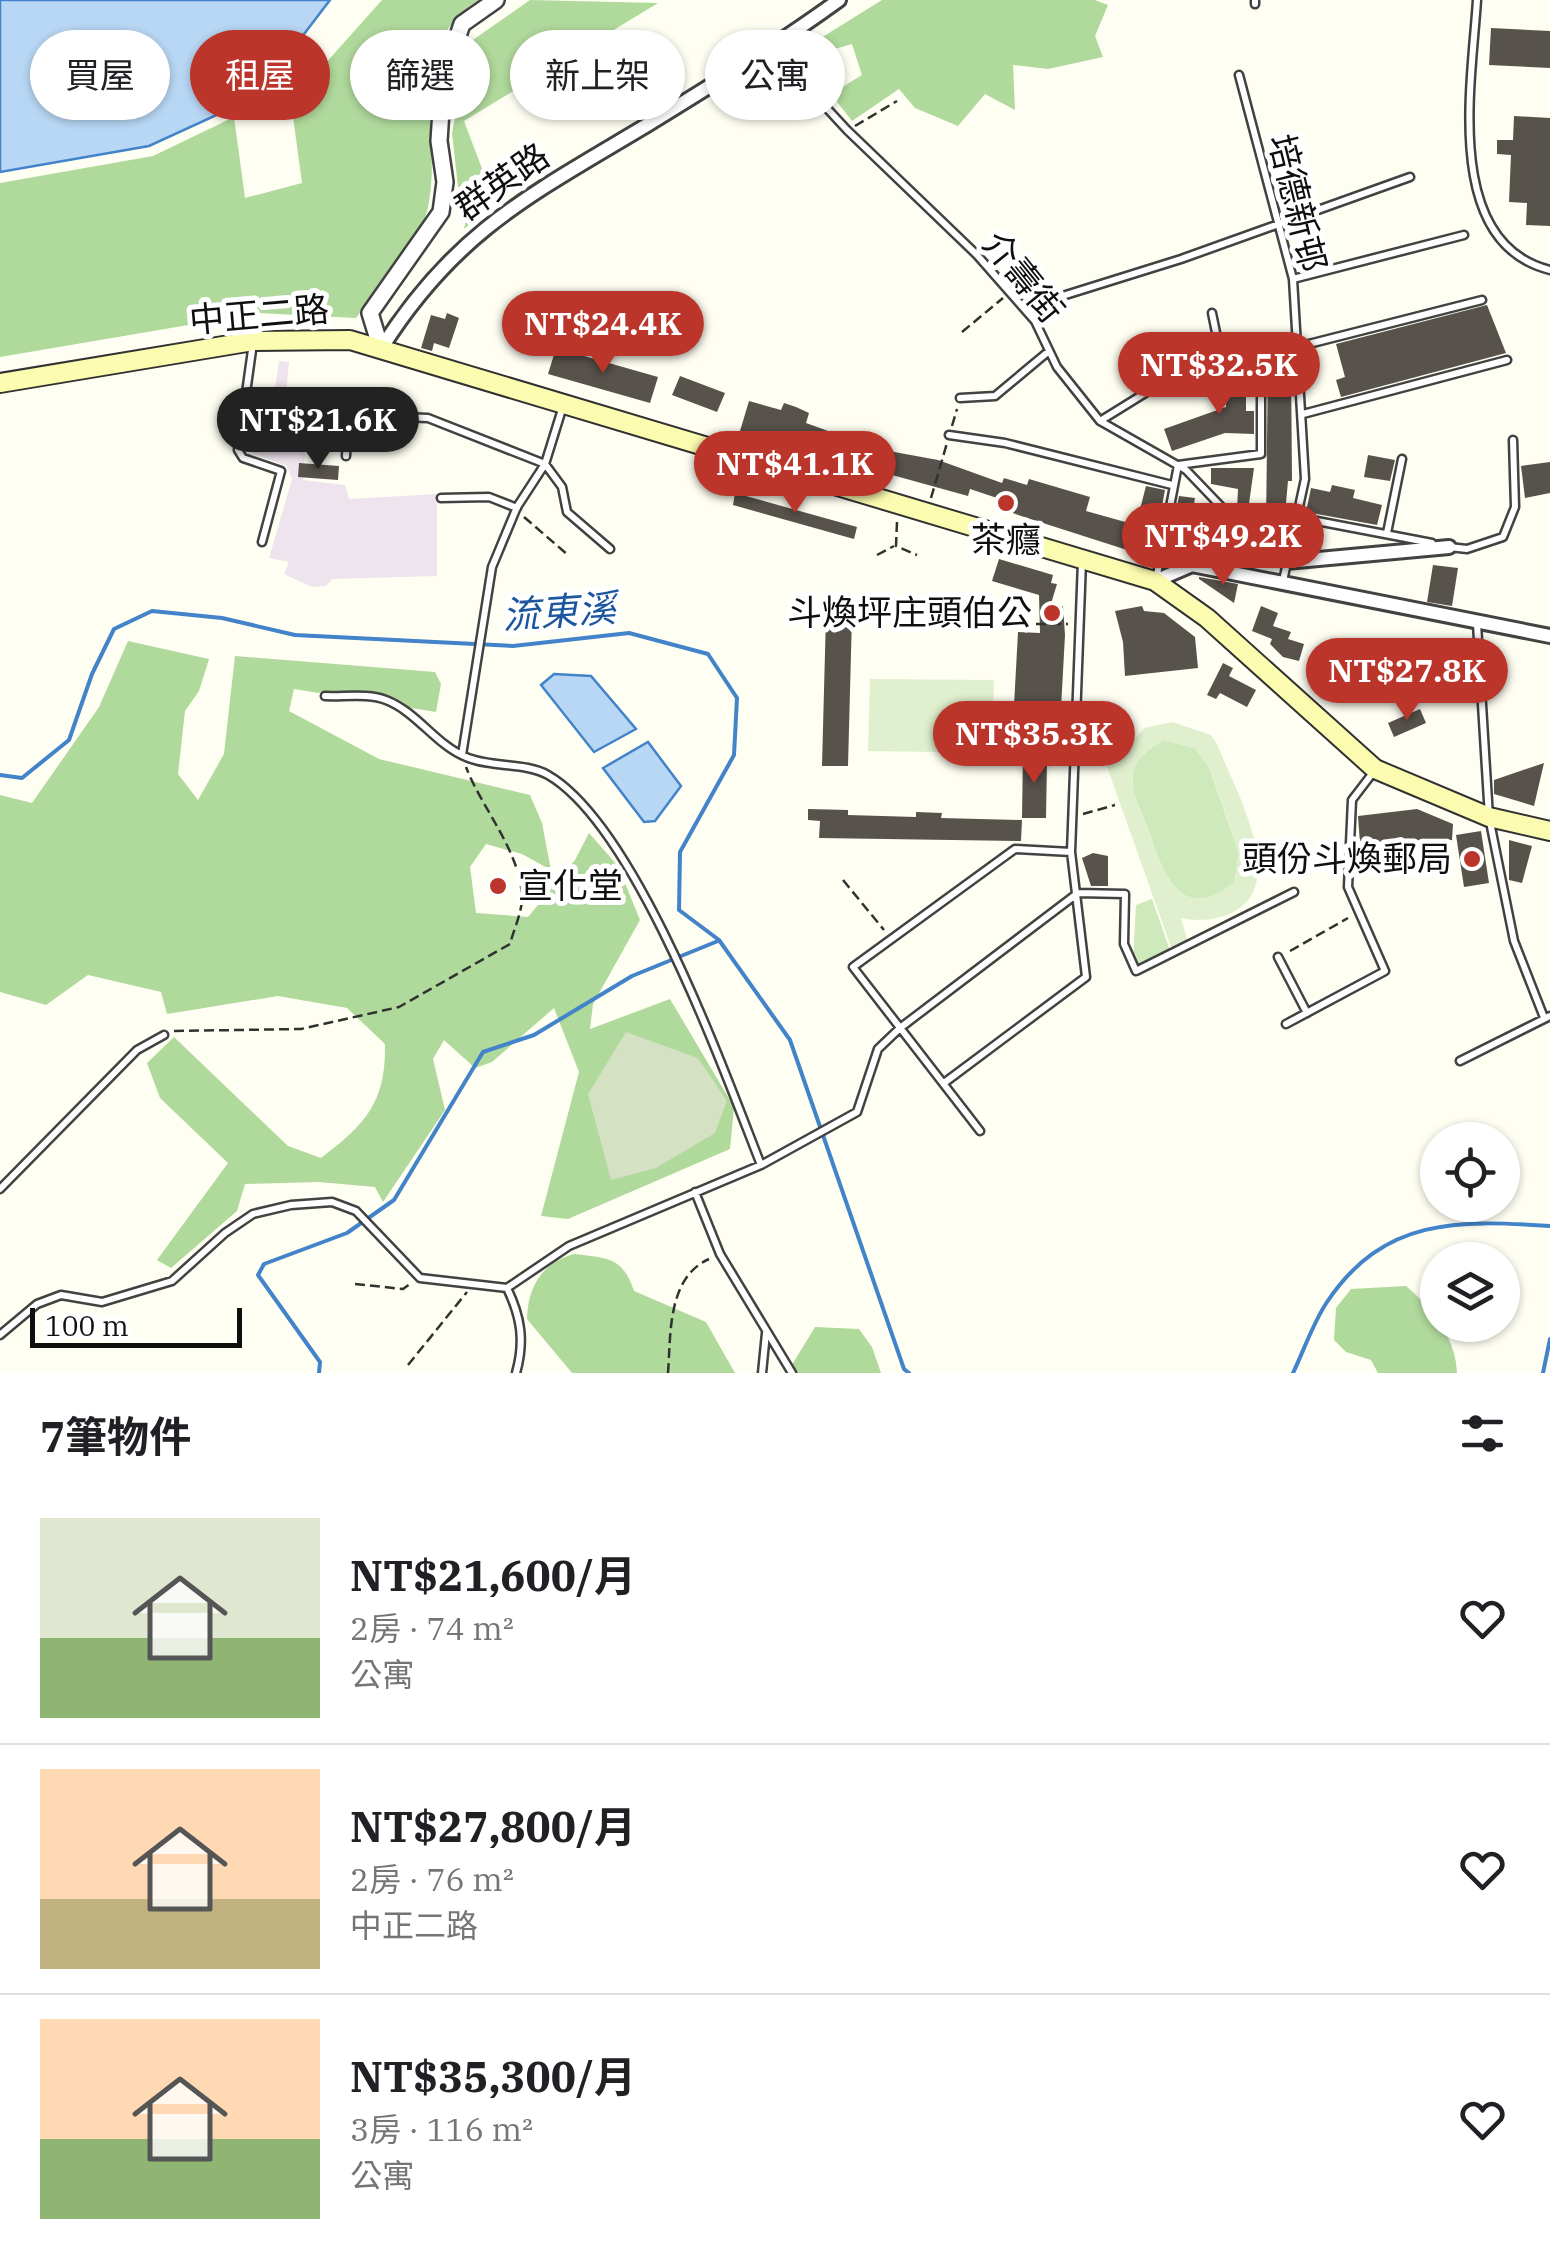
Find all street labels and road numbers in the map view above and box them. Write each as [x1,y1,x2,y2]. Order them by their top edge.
street label: 培德新邨 [1259,129,1337,276]
street label: 群英路 [445,132,558,230]
street label: 介壽街 [973,221,1075,332]
street label: 中正二路 [187,285,331,343]

